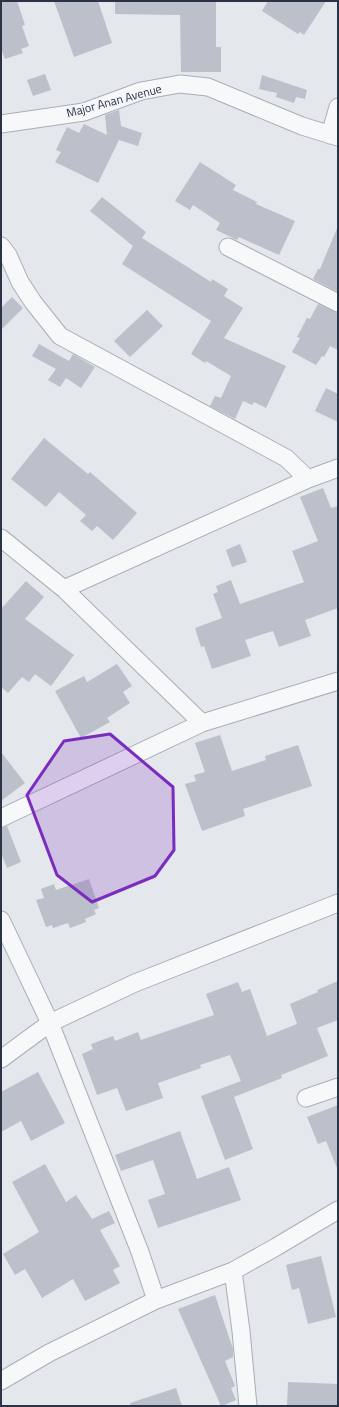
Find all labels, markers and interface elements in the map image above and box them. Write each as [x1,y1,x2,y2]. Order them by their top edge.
street label: Major Anan Avenue [64,79,164,122]

